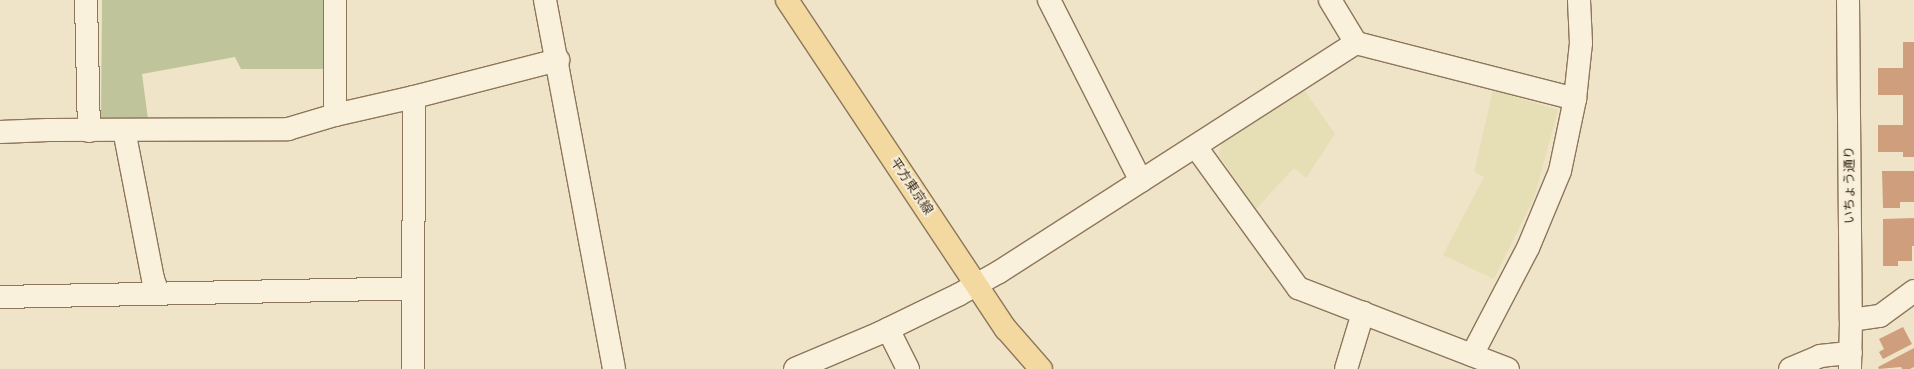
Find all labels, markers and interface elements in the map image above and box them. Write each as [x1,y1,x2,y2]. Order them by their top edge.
street label: いちょう通り [1841,146,1857,224]
street label: 平方東京線 [887,155,937,217]

